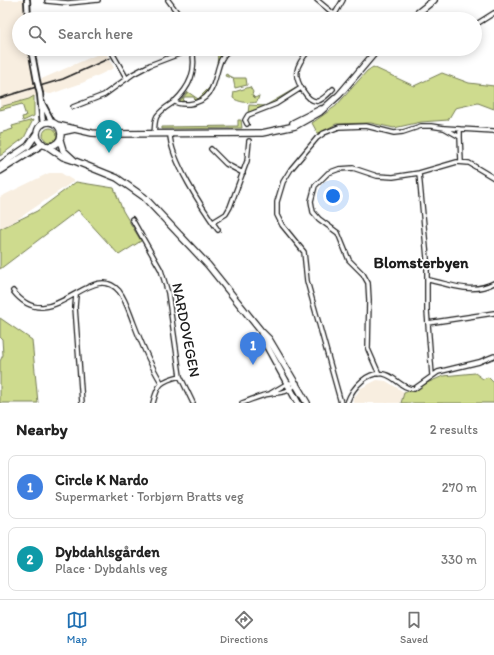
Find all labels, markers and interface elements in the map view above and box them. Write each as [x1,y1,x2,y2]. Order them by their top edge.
search box [12,12,482,56]
icon: search [26,23,48,45]
text: Search here [58,25,133,43]
pin: 2 [96,120,122,153]
your location [323,186,343,206]
district label: Blomsterbyen [374,253,469,273]
street label: NARDOVEGEN [168,281,204,379]
pin: 1 [240,332,266,365]
text: Nearby [16,419,68,439]
text: 2 results [430,422,478,437]
text: Circle K Nardo [55,471,149,489]
text: 1 [27,480,33,495]
text: 270 m [442,480,477,495]
text: Supermarket · Torbjørn Bratts veg [55,489,244,504]
text: Dybdahlsgården [55,543,160,561]
text: 2 [27,552,33,567]
text: 330 m [441,552,477,567]
text: Place · Dybdahls veg [55,561,167,576]
tab: Map [66,609,88,646]
tab: Directions [220,609,268,646]
tab: Saved [400,609,428,646]

